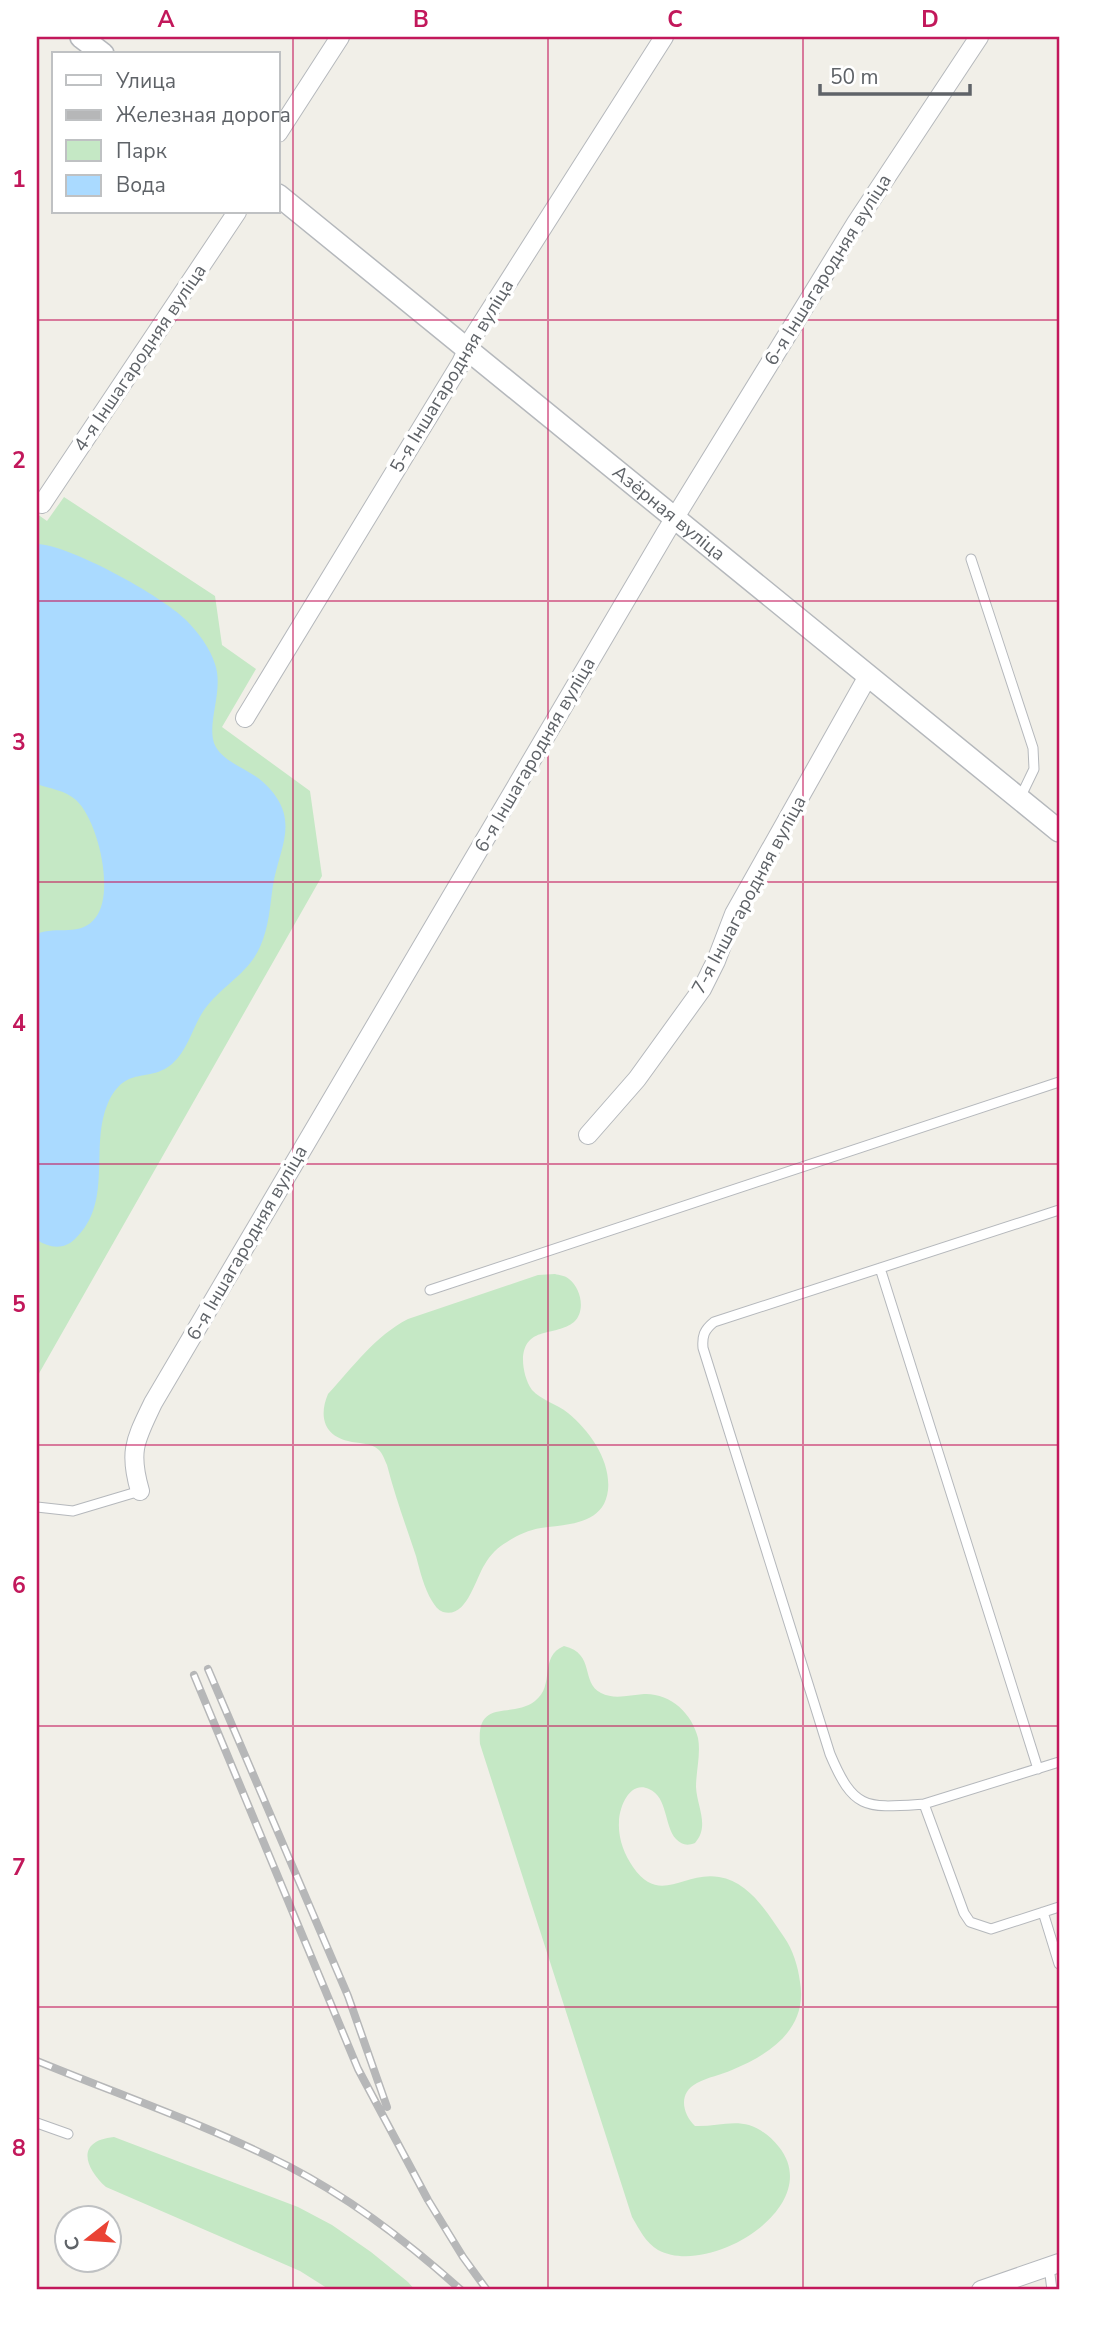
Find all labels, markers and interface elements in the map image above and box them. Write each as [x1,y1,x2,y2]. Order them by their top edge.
text: A [157,4,175,35]
text: B [413,4,429,35]
text: C [667,4,683,35]
text: D [921,4,939,35]
legend [52,52,280,214]
scale bar [820,52,970,96]
text: 50 m [830,63,879,91]
text: Улица [115,67,176,95]
text: Железная дорога [116,101,291,129]
text: Парк [116,137,168,165]
text: 1 [12,164,26,195]
street label: 6-я Іншагародняя вуліца [758,169,898,371]
text: Вода [116,171,166,199]
street label: 4-я Іншагародняя вуліца [67,259,213,457]
street label: 5-я Іншагародняя вуліца [384,275,520,477]
text: 2 [12,445,26,476]
street label: Азёрная вуліца [607,459,731,567]
street label: 6-я Іншагародняя вуліца [468,653,602,857]
text: 3 [12,727,26,758]
street label: 7-я Іншагародняя вуліца [686,791,812,999]
text: 4 [12,1008,26,1039]
street label: 6-я Іншагародняя вуліца [180,1141,314,1345]
text: 5 [12,1289,26,1320]
text: 6 [12,1570,26,1601]
text: 7 [12,1852,26,1883]
text: 8 [12,2133,26,2164]
north arrow [52,2204,122,2274]
text: С [58,2234,87,2254]

